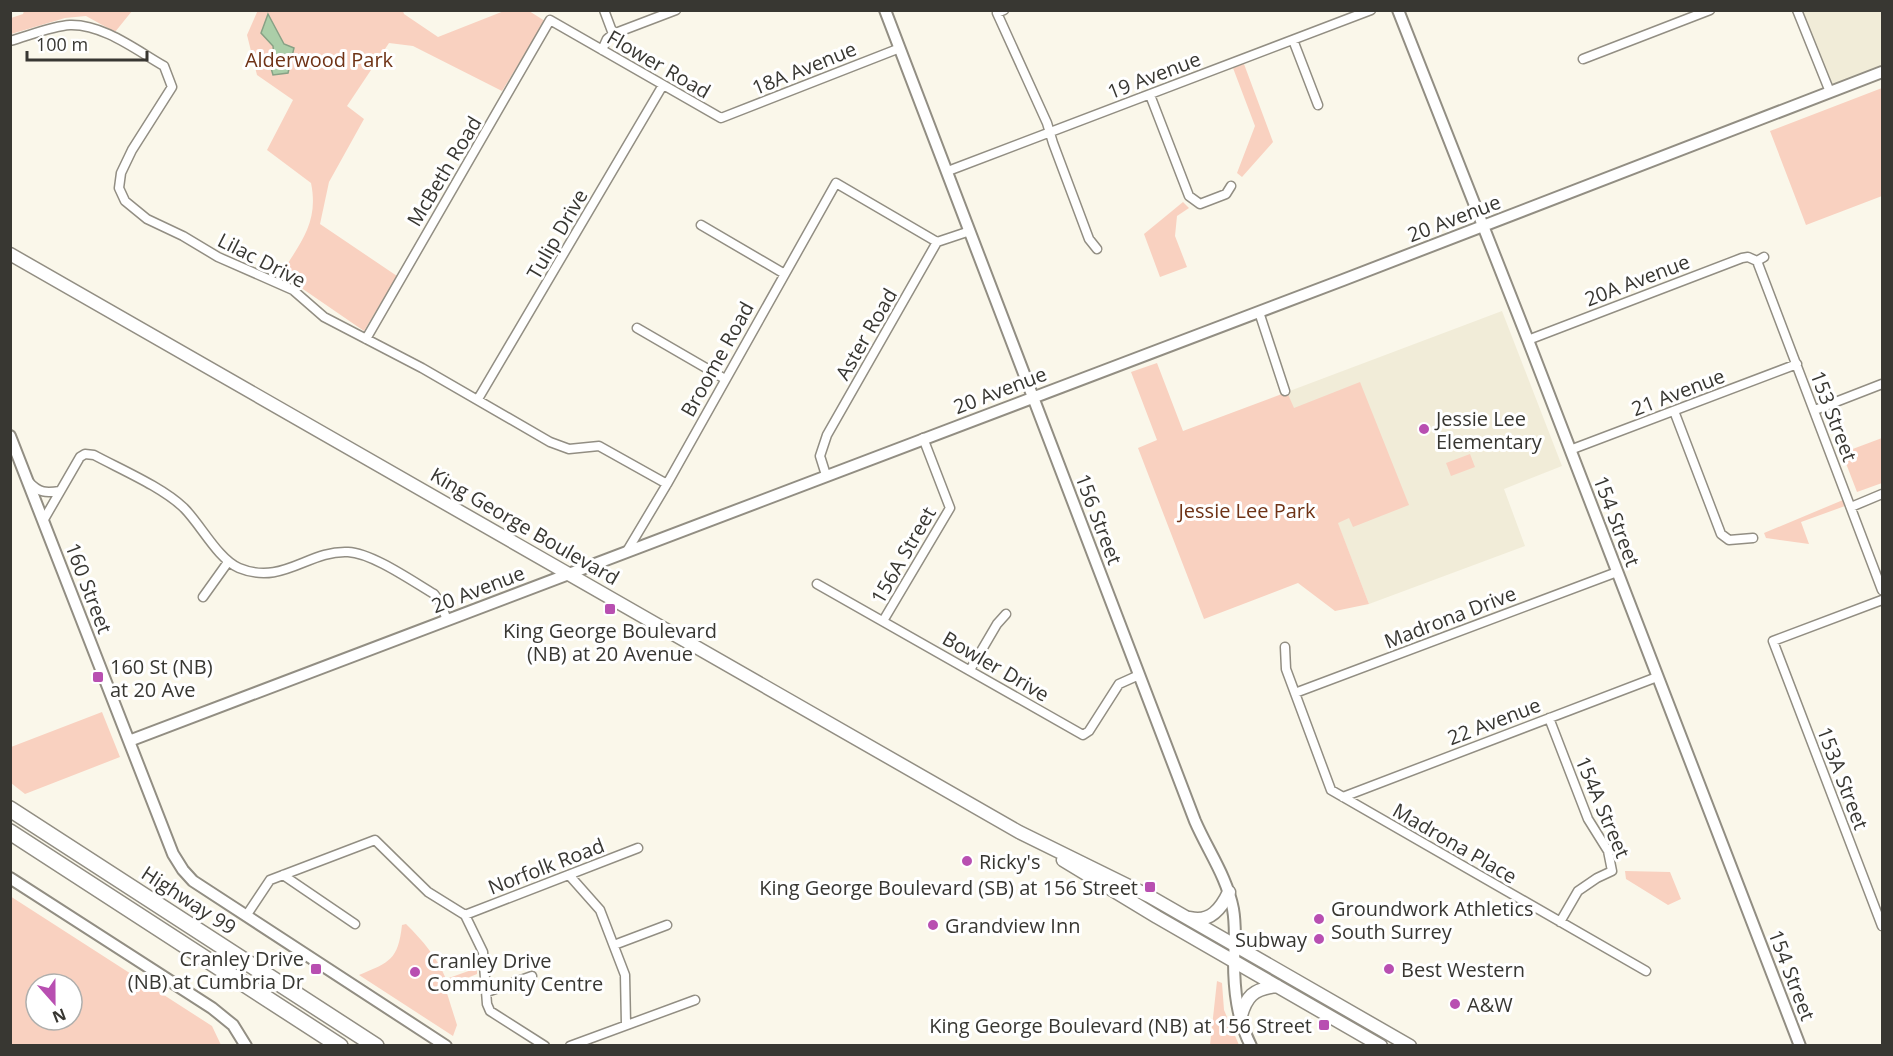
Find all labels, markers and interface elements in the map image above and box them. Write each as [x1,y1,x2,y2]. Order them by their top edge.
scale bar [27,24,147,62]
street label: Flower Road [602,24,716,104]
text: 100 m [36,32,88,56]
street label: 18A Avenue [748,35,860,101]
street label: 19 Avenue [1104,45,1204,105]
park label: Alderwood Park [245,46,394,73]
street label: McBeth Road [400,111,488,231]
street label: Tulip Drive [520,184,594,284]
street label: 20 Avenue [1404,188,1504,248]
street label: Lilac Drive [213,226,311,294]
street label: 20A Avenue [1581,248,1693,312]
street label: Aster Road [829,283,903,385]
street label: Broome Road [674,297,760,421]
street label: 20 Avenue [950,360,1050,420]
street label: 21 Avenue [1628,362,1728,422]
street label: 153 Street [1804,367,1864,465]
place label: Jessie Lee Elementary [1434,405,1543,455]
marker: Jessie Lee Elementary [1417,422,1431,436]
street label: King George Boulevard [426,461,624,591]
street label: 156 Street [1069,470,1129,568]
street label: 154 Street [1587,472,1647,570]
park label: Jessie Lee Park [1176,497,1316,524]
street label: 156A Street [864,501,942,609]
street label: 160 Street [59,539,119,637]
street label: 20 Avenue [428,559,528,619]
street label: Madrona Drive [1380,579,1520,655]
marker: King George Boulevard (NB) at 20 Avenue [603,602,617,616]
place label: King George Boulevard (NB) at 20 Avenue [503,617,717,667]
street label: Bowler Drive [938,625,1054,707]
place label: 160 St (NB) at 20 Ave [110,653,213,703]
marker: 160 St (NB) at 20 Ave [91,670,105,684]
street label: 22 Avenue [1444,691,1544,751]
street label: 153A Street [1811,723,1875,833]
street label: 154A Street [1569,752,1637,862]
street label: Madrona Place [1388,797,1522,889]
street label: Norfolk Road [484,831,608,901]
place label: Ricky's [979,848,1040,875]
marker: Ricky's [960,854,974,868]
street label: Highway 99 [137,859,241,941]
place label: King George Boulevard (SB) at 156 Street [759,874,1138,901]
marker: King George Boulevard (SB) at 156 Street [1143,880,1157,894]
place label: Groundwork Athletics South Surrey [1331,895,1534,945]
place label: Grandview Inn [945,912,1080,939]
marker: Groundwork Athletics South Surrey [1312,912,1326,926]
marker: Grandview Inn [926,918,940,932]
place label: Subway [1235,926,1308,953]
street label: 154 Street [1762,926,1822,1024]
marker: Subway [1312,932,1326,946]
place label: Cranley Drive (NB) at Cumbria Dr [128,945,304,995]
place label: Cranley Drive Community Centre [427,947,603,997]
place label: Best Western [1401,956,1525,983]
marker: Cranley Drive (NB) at Cumbria Dr [309,962,323,976]
marker: Best Western [1382,962,1396,976]
marker: Cranley Drive Community Centre [408,965,422,979]
north arrow [24,972,84,1032]
place label: A&W [1467,991,1513,1018]
marker: A&W [1448,997,1462,1011]
text: N [49,1003,69,1029]
place label: King George Boulevard (NB) at 156 Street [929,1012,1312,1039]
marker: King George Boulevard (NB) at 156 Street [1317,1018,1331,1032]

